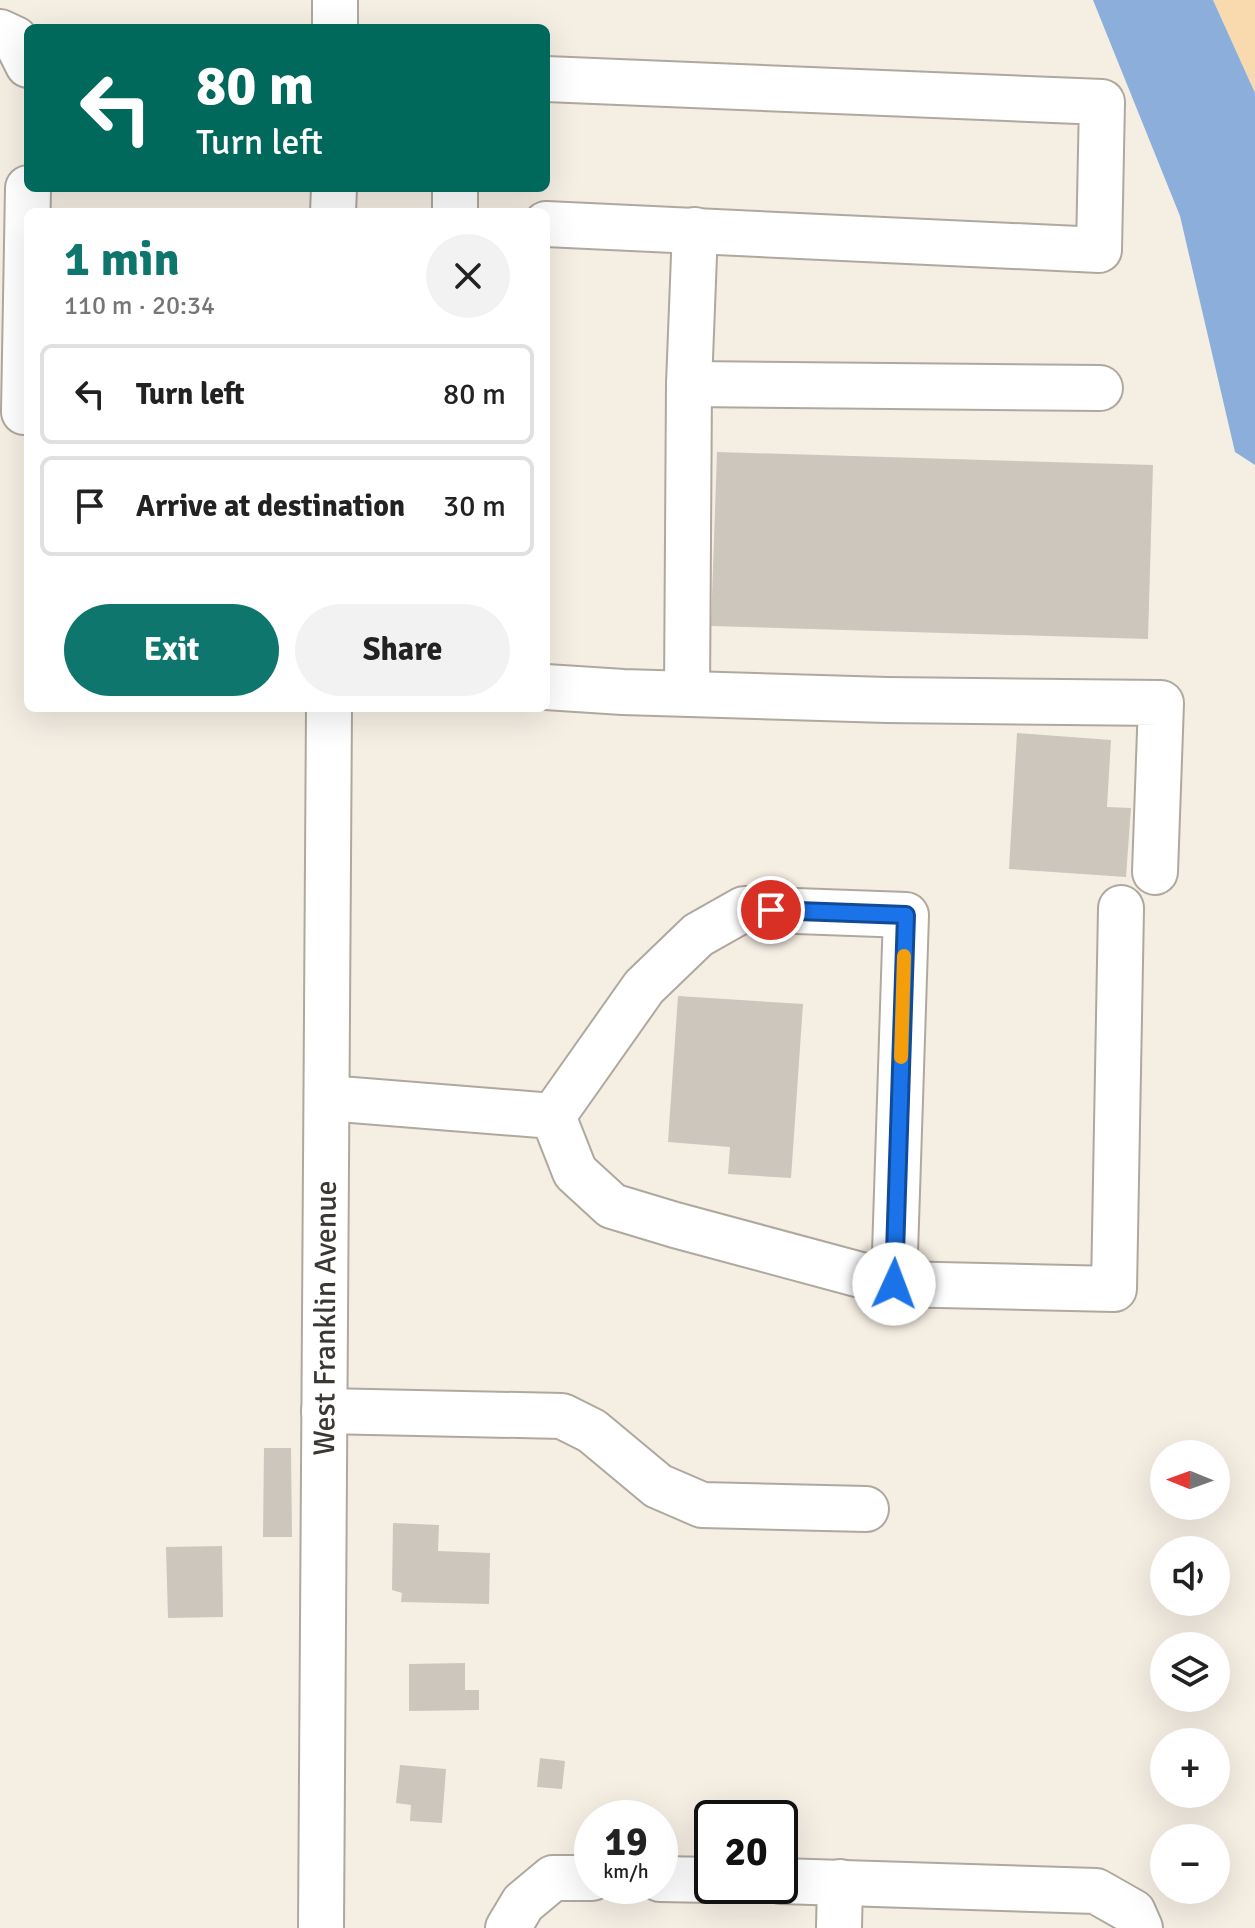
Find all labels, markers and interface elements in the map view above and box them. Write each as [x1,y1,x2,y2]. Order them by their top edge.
text: 80 m [196,51,314,120]
icon: left [64,56,168,160]
text: Turn left [196,120,323,165]
text: 1 min [64,230,180,289]
button: close [426,234,510,318]
text: 110 m · 20:34 [64,290,215,322]
icon: left [68,372,112,416]
text: Turn left [136,376,245,413]
text: 80 m [443,376,506,413]
icon: arrive [68,484,112,528]
text: Arrive at destination [136,488,405,525]
text: 30 m [443,488,506,525]
button: Exit [64,604,279,696]
button: Share [295,604,510,696]
pin [737,876,805,944]
icon: arrive [749,888,793,932]
street label: West Franklin Avenue [306,1180,344,1456]
position arrow [852,1242,936,1326]
north arrow [1150,1440,1230,1520]
map controls [1150,1440,1230,1904]
button: sound [1150,1536,1230,1616]
button: layers [1150,1632,1230,1712]
button: + [1150,1728,1230,1808]
speed limit sign: 20 [694,1800,798,1904]
text: 19 [604,1817,648,1867]
button: − [1150,1824,1230,1904]
text: km/h [603,1859,649,1884]

